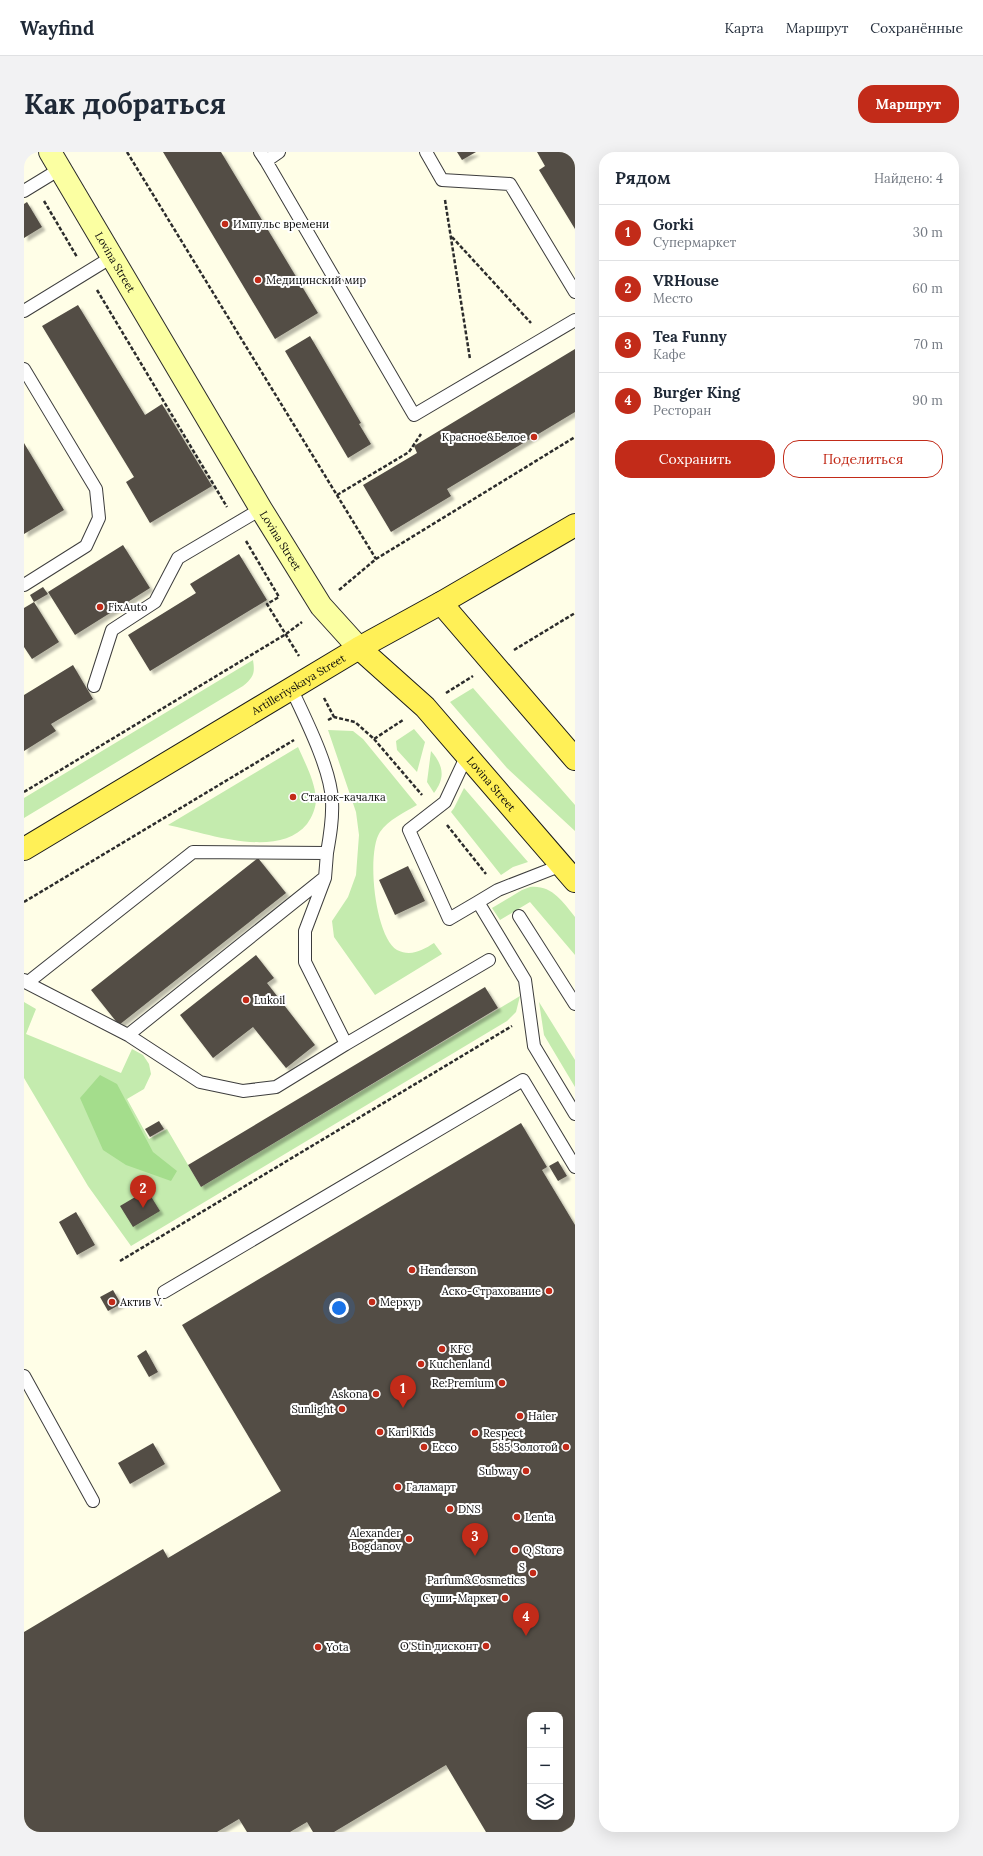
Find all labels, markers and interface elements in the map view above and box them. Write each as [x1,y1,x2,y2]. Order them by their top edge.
text: Wayfind [20,16,94,40]
text: Карта [724,19,764,37]
text: Маршрут [786,19,848,37]
text: Сохранённые [870,19,963,37]
button: Маршрут [858,85,959,123]
text: Как добраться [24,86,226,122]
text: Рядом [615,167,671,189]
text: Найдено: 4 [874,170,943,187]
text: Gorki [653,215,694,234]
place label: Импульс времени [233,217,329,231]
marker: Импульс времени [220,219,230,229]
text: 1 [625,224,631,241]
text: 30 m [913,224,943,241]
street label: Lovina Street [92,229,139,296]
text: Супермаркет [653,234,736,251]
text: VRHouse [653,271,719,290]
place label: Медицинский мир [266,273,366,287]
marker: Медицинский мир [253,275,263,285]
text: 2 [625,280,631,297]
text: 60 m [912,280,943,297]
text: Место [653,290,693,307]
text: Tea Funny [653,327,727,346]
text: 3 [624,336,632,353]
text: 70 m [914,336,943,353]
text: Кафе [653,346,686,363]
text: Burger King [653,383,740,402]
text: 4 [624,392,632,409]
text: 90 m [912,392,943,409]
text: Ресторан [653,402,711,419]
place label: Красное&Белое [442,430,526,444]
marker: Красное&Белое [529,432,539,442]
button: Сохранить [615,440,775,478]
button: Поделиться [783,440,943,478]
street label: Lovina Street [257,508,305,574]
place label: FixAuto [108,600,147,614]
marker: FixAuto [95,602,105,612]
street label: Artilleriyskaya Street [248,650,348,718]
street label: Lovina Street [464,754,519,815]
place label: Станок-качалка [301,790,386,804]
marker: Станок-качалка [288,792,298,802]
place label: Lukoil [254,993,285,1007]
marker: Lukoil [241,995,251,1005]
pin: 2 [130,1175,156,1208]
place label: Henderson [420,1263,477,1277]
marker: Henderson [407,1265,417,1275]
place label: Аско-Страхование [441,1284,541,1298]
marker: Аско-Страхование [544,1286,554,1296]
place label: Актив V. [119,1295,163,1309]
place label: Меркур [380,1295,421,1309]
marker: Актив V. [107,1297,117,1307]
marker: Меркур [367,1297,377,1307]
your location [329,1298,349,1318]
place label: KFC [450,1342,471,1356]
marker: KFC [437,1344,447,1354]
place label: Kuchenland [429,1357,490,1371]
marker: Kuchenland [416,1359,426,1369]
pin: 1 [390,1375,416,1408]
place label: Re:Premium [432,1376,494,1390]
marker: Re:Premium [497,1378,507,1388]
place label: Askona [330,1387,368,1401]
marker: Askona [371,1389,381,1399]
place label: Sunlight [291,1402,335,1416]
marker: Sunlight [337,1404,347,1414]
place label: Haier [528,1409,556,1423]
marker: Haier [515,1411,525,1421]
place label: Kari Kids [388,1425,434,1439]
place label: Respect [483,1426,524,1440]
marker: Kari Kids [375,1427,385,1437]
marker: Respect [470,1428,480,1438]
place label: Ecco [432,1440,457,1454]
place label: 585 Золотой [492,1440,558,1454]
marker: Ecco [419,1442,429,1452]
marker: 585 Золотой [561,1442,571,1452]
place label: Subway [479,1464,518,1478]
marker: Subway [521,1466,531,1476]
place label: Галамарт [406,1480,456,1494]
marker: Галамарт [393,1482,403,1492]
place label: DNS [458,1502,481,1516]
marker: DNS [445,1504,455,1514]
place label: Lenta [525,1510,554,1524]
marker: Lenta [512,1512,522,1522]
pin: 3 [462,1523,488,1556]
place label: Alexander Bogdanov [349,1526,401,1553]
marker: Alexander Bogdanov [404,1534,414,1544]
place label: Q Store [523,1543,562,1557]
marker: Q Store [510,1545,520,1555]
place label: S Parfum&Cosmetics [427,1560,525,1587]
marker: S Parfum&Cosmetics [528,1568,538,1578]
place label: Суши-Маркет [423,1591,498,1605]
marker: Суши-Маркет [500,1593,510,1603]
pin: 4 [513,1603,539,1636]
place label: O'Stin дисконт [400,1639,479,1653]
place label: Yota [325,1640,349,1654]
marker: O'Stin дисконт [481,1641,491,1651]
marker: Yota [313,1642,323,1652]
map controls [527,1712,563,1820]
button: + [527,1712,563,1748]
button: − [527,1748,563,1784]
button: layers [527,1784,563,1820]

